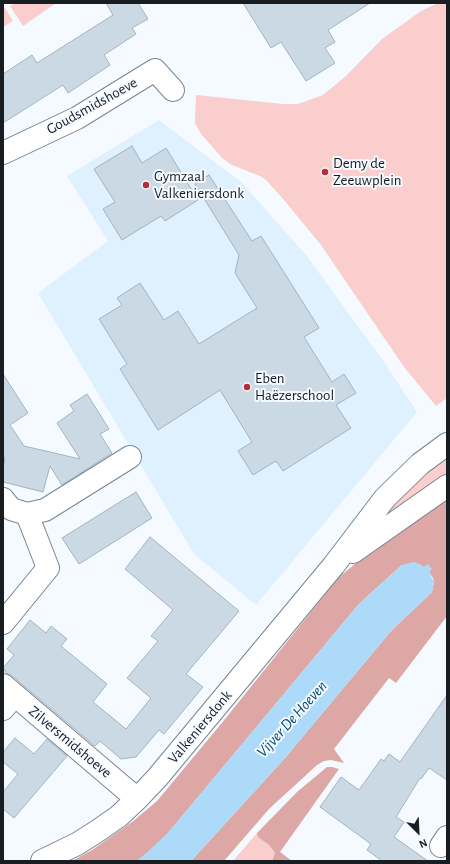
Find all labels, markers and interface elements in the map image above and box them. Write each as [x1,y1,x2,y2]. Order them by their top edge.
street label: Goudsmidshoeve [43,74,141,138]
place label: Demy de Zeeuwplein [333,154,402,189]
place label: Gymzaal Valkeniersdonk [154,167,244,202]
marker: Demy de Zeeuwplein [320,167,330,177]
marker: Gymzaal Valkeniersdonk [141,180,151,190]
place label: Eben Haëzerschool [255,369,334,404]
marker: Eben Haëzerschool [242,382,252,392]
water label: Vijver De Hoeven [253,677,331,761]
street label: Valkeniersdonk [164,687,236,767]
street label: Zilversmidshoeve [25,702,115,782]
north arrow [398,812,438,852]
text: N [417,837,429,850]

